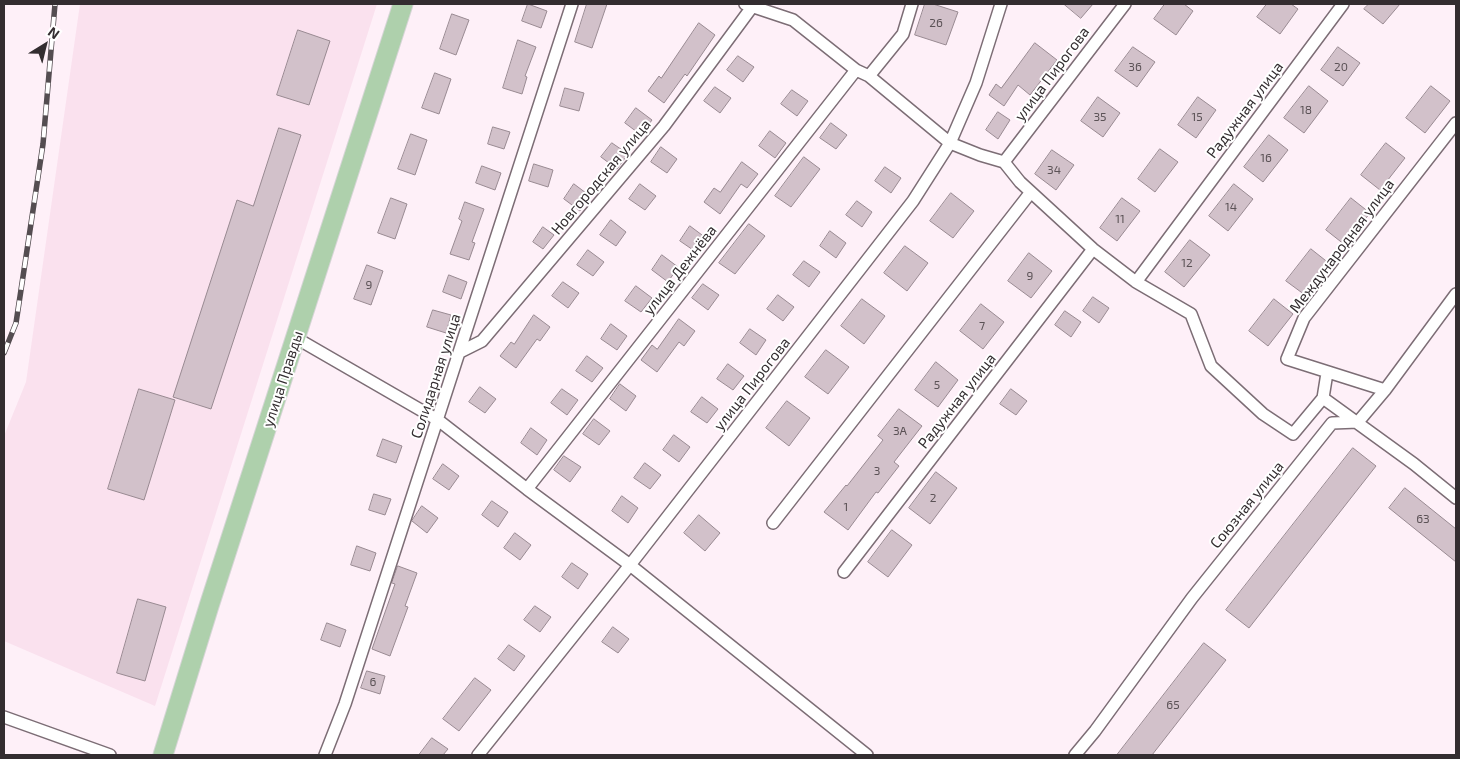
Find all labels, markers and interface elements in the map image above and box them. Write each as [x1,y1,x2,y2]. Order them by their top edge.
house number: 26 [929,16,943,30]
north arrow [20,20,70,70]
text: N [45,23,63,42]
street label: улица Пирогова [1011,23,1093,125]
street label: Радужная улица [1203,58,1287,162]
house number: 36 [1128,60,1142,74]
house number: 20 [1334,60,1348,74]
house number: 18 [1300,103,1312,117]
house number: 35 [1093,110,1107,124]
house number: 15 [1191,110,1203,124]
street label: Новгородская улица [547,116,655,238]
house number: 16 [1260,151,1272,165]
house number: 34 [1047,163,1061,177]
street label: Международная улица [1286,176,1398,316]
house number: 14 [1225,200,1237,214]
house number: 11 [1115,212,1125,226]
street label: улица Дежнёва [639,222,721,318]
house number: 12 [1181,256,1193,270]
house number: 9 [1027,269,1033,283]
house number: 9 [366,278,372,292]
street label: Солидарная улица [407,311,465,441]
house number: 7 [979,319,985,333]
street label: улица Правды [259,329,307,429]
street label: улица Пирогова [710,334,794,434]
street label: Радужная улица [914,350,1000,452]
house number: 5 [934,378,940,392]
house number: 3А [893,424,907,438]
street label: Союзная улица [1206,458,1288,552]
house number: 3 [874,464,880,478]
house number: 2 [930,491,936,505]
house number: 1 [844,500,848,514]
house number: 63 [1416,512,1430,526]
house number: 6 [370,675,376,689]
house number: 65 [1166,698,1180,712]

